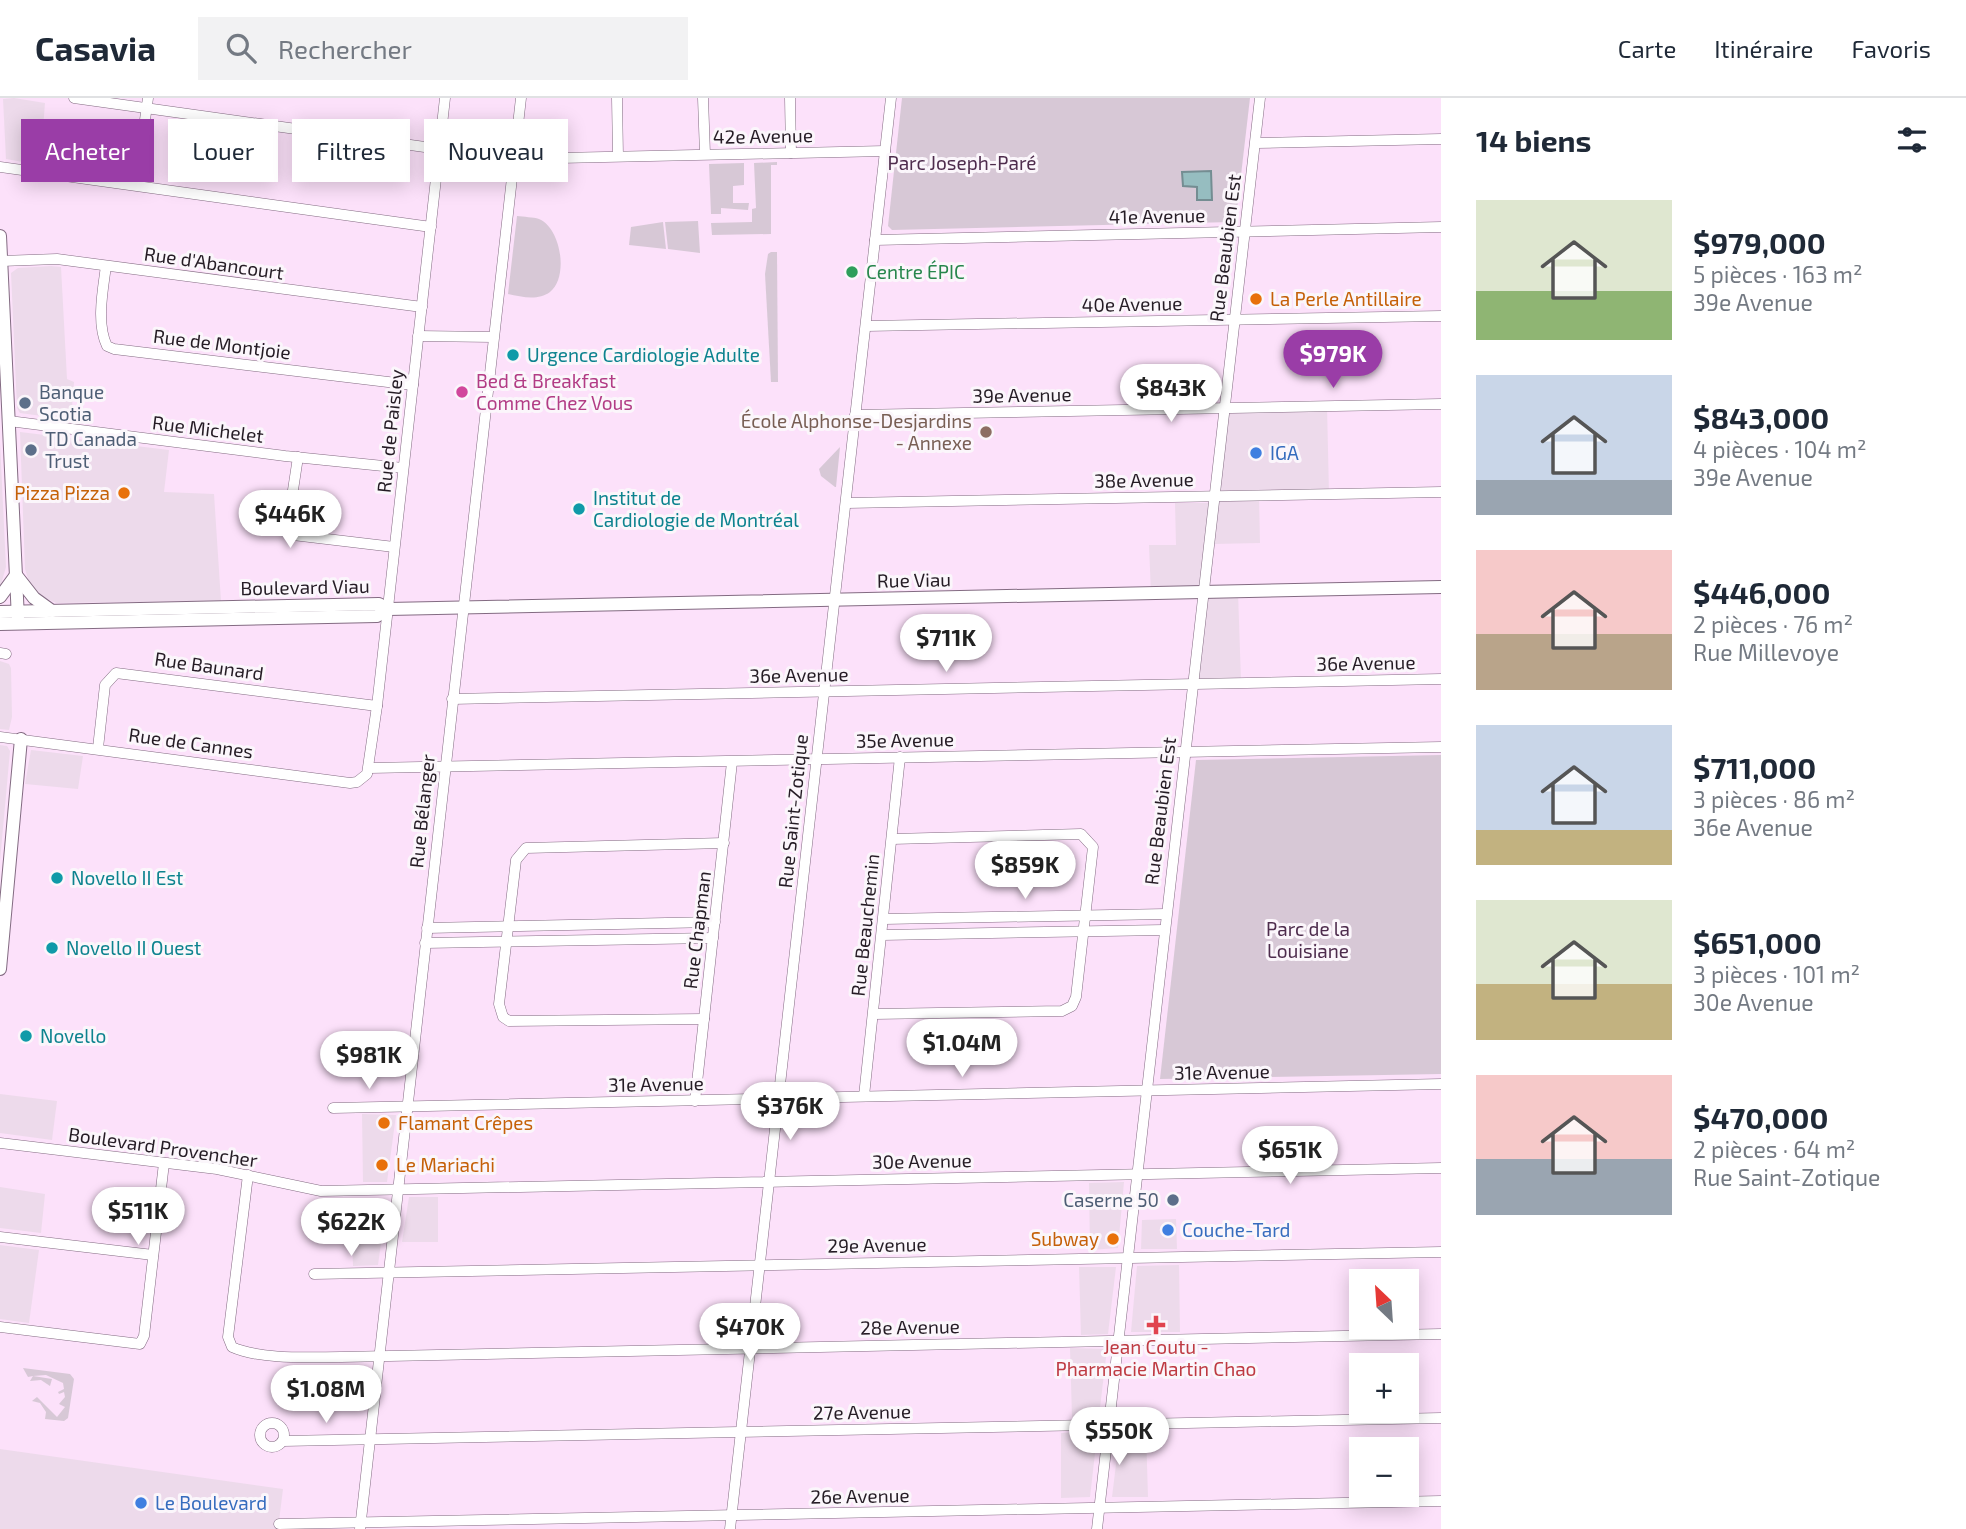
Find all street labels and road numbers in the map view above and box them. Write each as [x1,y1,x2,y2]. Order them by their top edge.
street label: 42e Avenue [713,123,813,148]
street label: Rue Beaubien Est [1204,173,1245,323]
street label: 41e Avenue [1108,203,1206,228]
street label: Rue d'Abancourt [143,241,285,284]
street label: 40e Avenue [1081,291,1183,316]
street label: Rue de Montjoie [152,324,292,363]
street label: Rue de Paisley [372,368,407,494]
street label: 39e Avenue [972,382,1072,407]
street label: Rue Michelet [151,410,265,447]
street label: 38e Avenue [1094,467,1194,492]
street label: Rue Viau [877,567,951,592]
street label: Boulevard Viau [240,574,370,599]
street label: Rue Baunard [153,646,265,685]
street label: 36e Avenue [1316,650,1416,675]
street label: 36e Avenue [749,662,849,687]
street label: Rue de Cannes [127,722,255,763]
street label: 35e Avenue [856,727,954,752]
street label: Rue Saint-Zotique [773,733,812,889]
street label: Rue Beaubien Est [1139,736,1180,886]
street label: Rue Bélanger [404,752,439,869]
street label: Rue Beauchemin [846,853,883,997]
street label: Rue Chapman [678,870,715,990]
street label: 31e Avenue [1174,1059,1270,1084]
street label: 31e Avenue [608,1071,704,1096]
street label: Boulevard Provencher [67,1122,259,1171]
street label: 30e Avenue [872,1148,972,1173]
street label: 29e Avenue [827,1232,927,1257]
street label: 28e Avenue [860,1314,960,1339]
street label: 27e Avenue [813,1399,911,1424]
street label: 26e Avenue [810,1483,910,1508]

